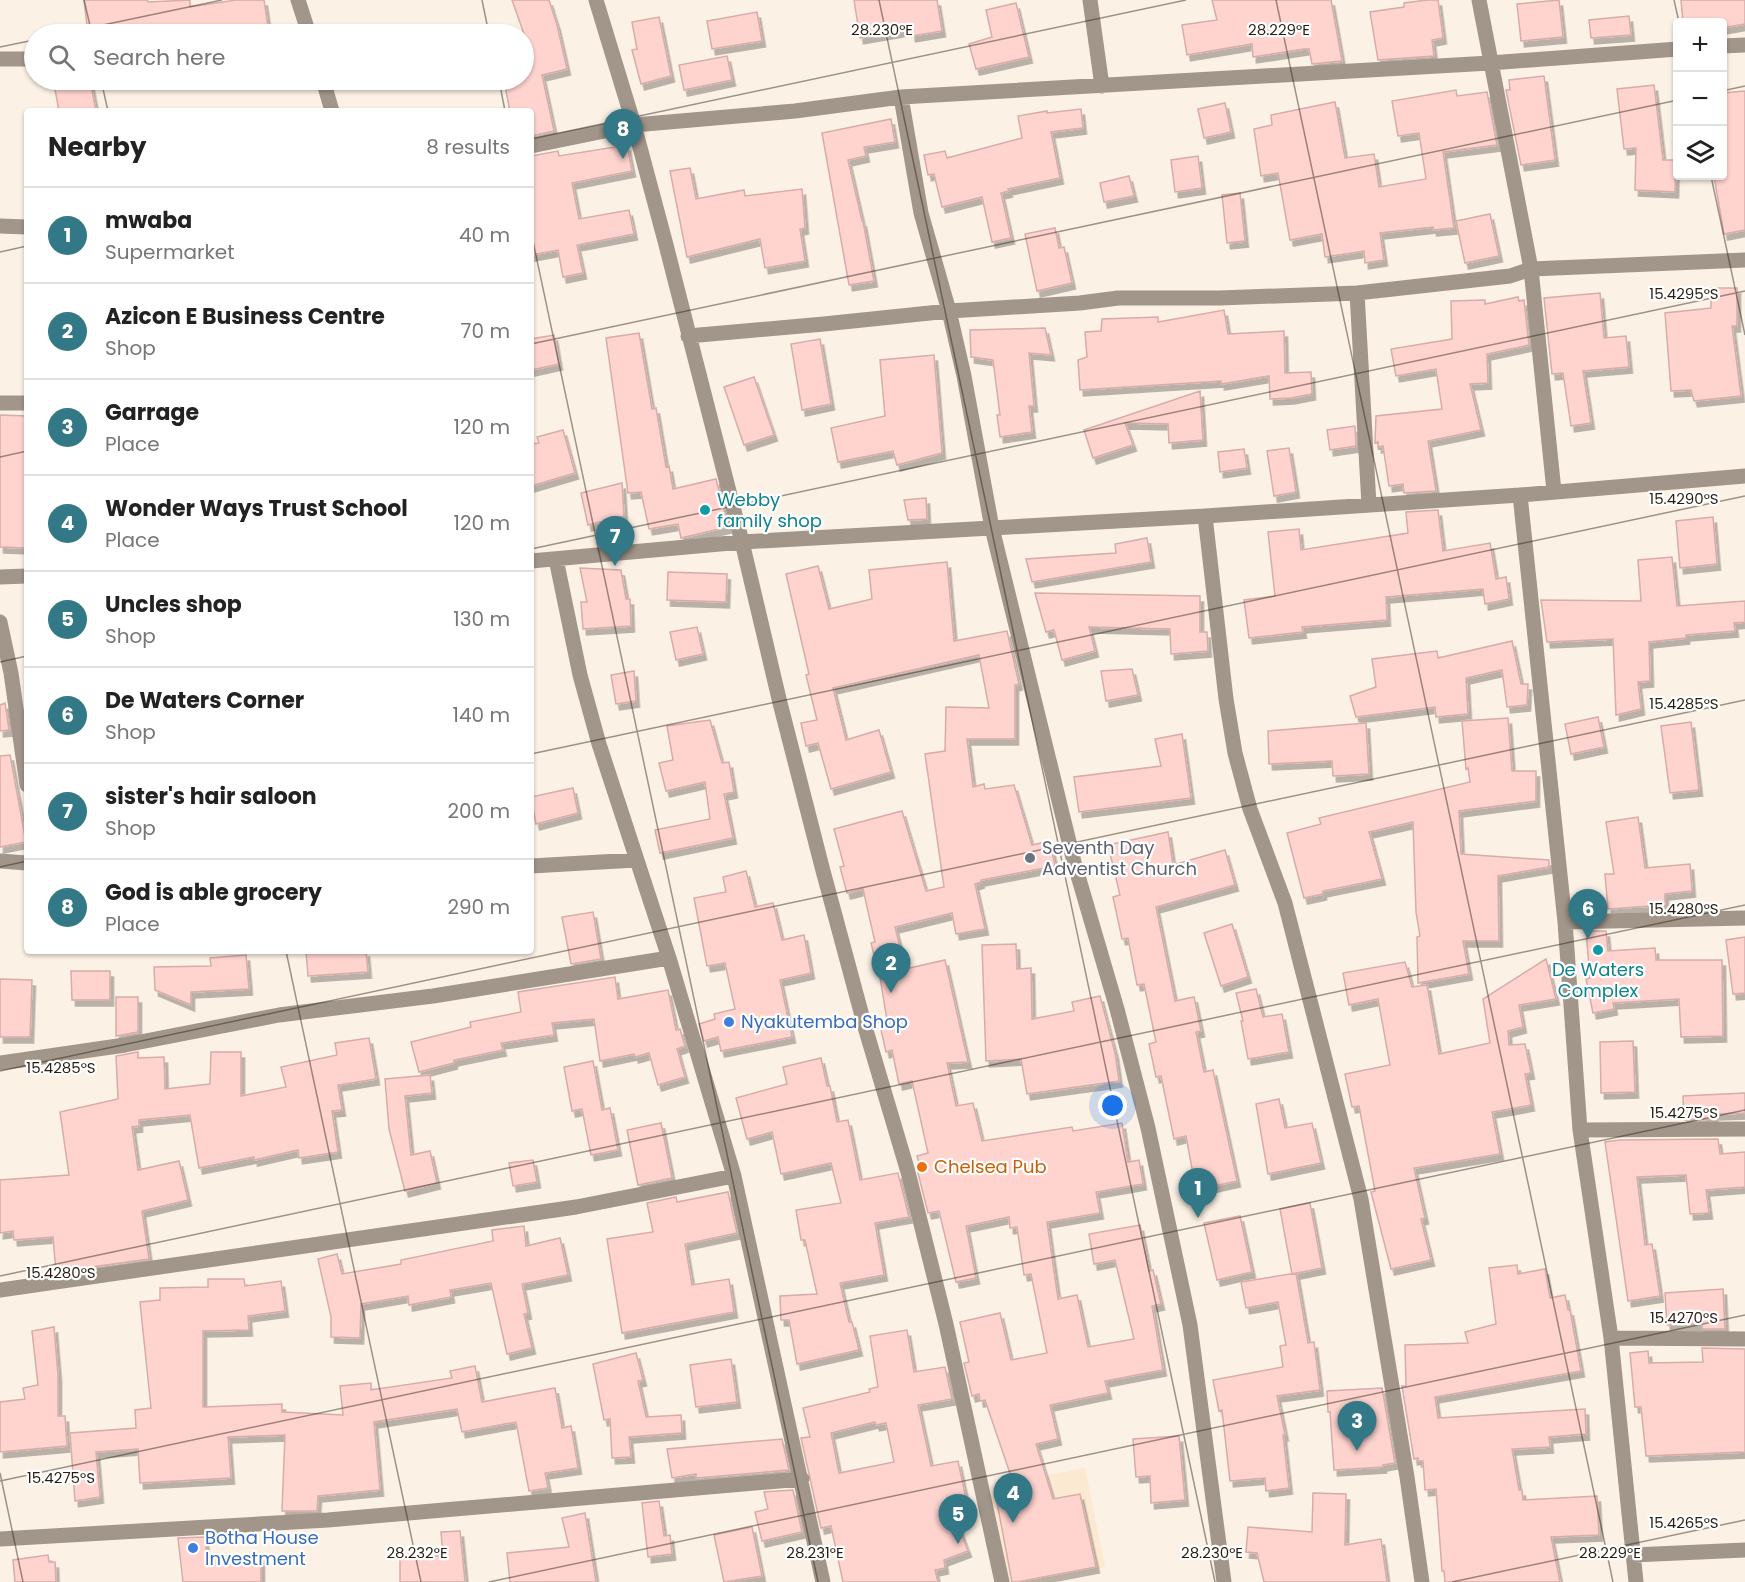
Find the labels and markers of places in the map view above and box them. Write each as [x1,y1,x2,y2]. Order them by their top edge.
pin: 8 [604,110,642,159]
place label: Webby family shop [717,487,822,533]
marker: Webby family shop [698,503,712,517]
pin: 7 [596,516,634,566]
place label: Seventh Day Adventist Church [1042,835,1197,881]
marker: Seventh Day Adventist Church [1023,851,1037,865]
pin: 6 [1568,890,1608,939]
marker: De Waters Complex [1591,943,1605,957]
pin: 2 [872,944,910,993]
place label: De Waters Complex [1552,957,1644,1003]
place label: Nyakutemba Shop [741,1009,908,1034]
marker: Nyakutemba Shop [722,1015,736,1029]
place label: Chelsea Pub [934,1154,1047,1179]
marker: Chelsea Pub [915,1160,929,1174]
pin: 1 [1178,1168,1218,1218]
pin: 3 [1338,1402,1376,1451]
pin: 4 [994,1474,1032,1523]
pin: 5 [938,1494,978,1544]
place label: Botha House Investment [205,1525,319,1571]
marker: Botha House Investment [186,1541,200,1555]

